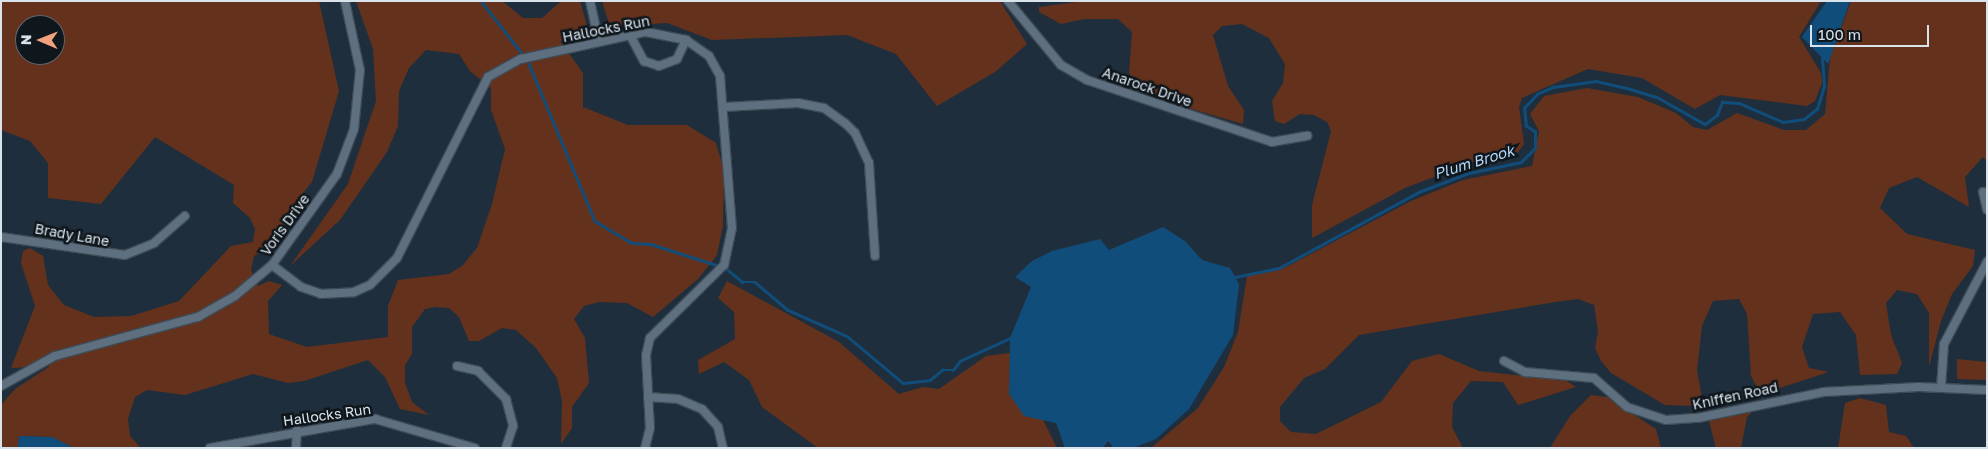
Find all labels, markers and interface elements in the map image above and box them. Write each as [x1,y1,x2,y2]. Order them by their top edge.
street label: Hallocks Run [561,12,651,46]
north arrow [15,15,65,65]
scale bar [1813,15,1932,47]
text: 100 m [1818,25,1861,43]
text: N [17,34,34,45]
street label: Anarock Drive [1100,64,1194,110]
water label: Plum Brook [1432,141,1516,183]
street label: Voris Drive [257,191,313,259]
street label: Brady Lane [33,220,111,250]
street label: Kniffen Road [1691,379,1779,413]
street label: Hallocks Run [282,401,372,429]

